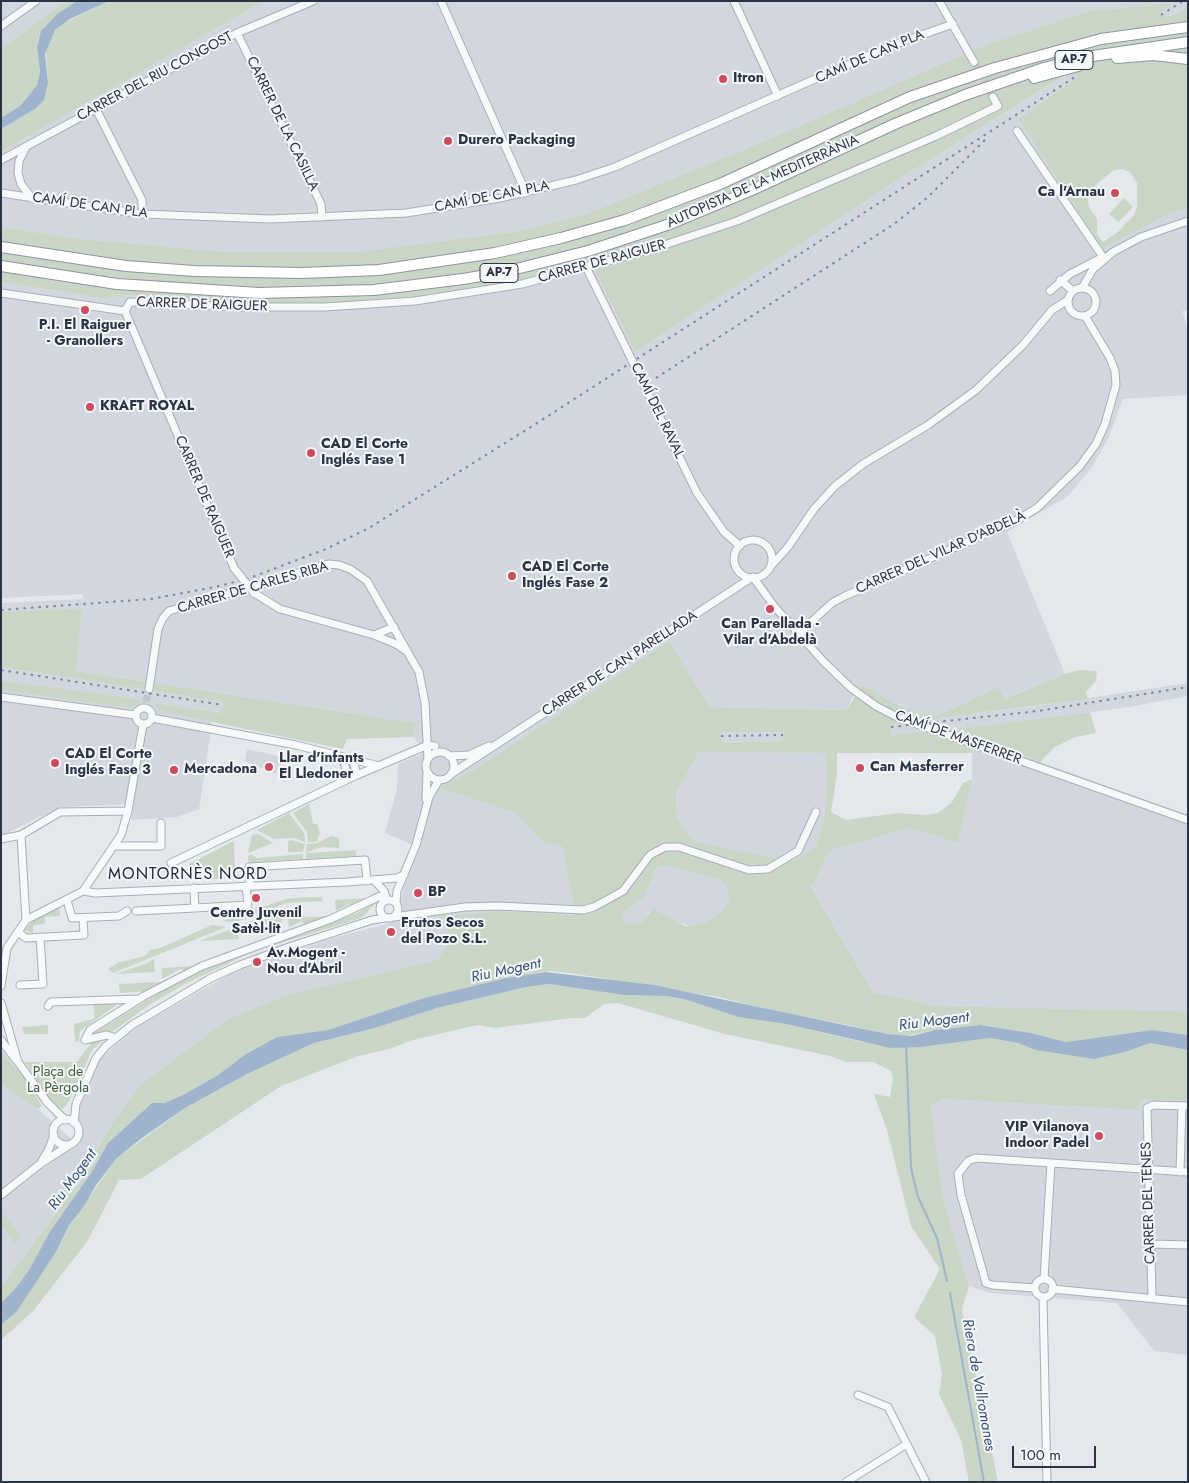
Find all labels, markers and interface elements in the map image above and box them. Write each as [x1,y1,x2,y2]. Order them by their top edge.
street label: CAMÍ DE CAN PLA [813,27,927,87]
street label: CARRER DEL RIU CONGOST [74,29,236,125]
road number: AP-7 [1055,50,1093,70]
street label: CARRER DE LA CASILLA [242,54,322,194]
place label: Itron [733,71,764,87]
marker: Itron [717,73,729,85]
street label: AUTOPISTA DE LA MEDITERRÀNIA [664,132,862,232]
place label: Durero Packaging [458,133,575,149]
marker: Durero Packaging [442,135,454,147]
street label: CAMÍ DE CAN PLA [433,178,551,216]
place label: Ca l'Arnau [1038,185,1105,201]
marker: Ca l'Arnau [1109,187,1121,199]
street label: CAMÍ DE CAN PLA [31,190,149,222]
street label: CARRER DE RAIGUER [536,237,668,287]
road number: AP-7 [480,264,518,282]
street label: CARRER DE RAIGUER [136,294,268,316]
marker: P.I. El Raiguer - Granollers [79,304,91,316]
place label: P.I. El Raiguer - Granollers [39,318,131,351]
street label: CAMÍ DEL RAVAL [627,360,687,462]
place label: KRAFT ROYAL [100,399,194,415]
marker: KRAFT ROYAL [84,401,96,413]
street label: CARRER DE RAIGUER [171,433,237,561]
place label: CAD El Corte Inglés Fase 1 [321,437,408,470]
marker: CAD El Corte Inglés Fase 1 [305,447,317,459]
street label: CARRER DEL VILAR D'ABDELÀ [854,508,1028,598]
street label: CARRER DE CARLES RIBA [176,558,330,618]
place label: CAD El Corte Inglés Fase 2 [522,560,609,592]
marker: CAD El Corte Inglés Fase 2 [506,570,518,582]
marker: Can Parellada - Vilar d'Abdelà [764,603,776,615]
street label: CARRER DE CAN PARELLADA [539,608,701,720]
place label: Can Parellada - Vilar d'Abdelà [721,617,819,650]
street label: CAMÍ DE MASFERRER [893,707,1023,769]
place label: CAD El Corte Inglés Fase 3 [65,747,152,780]
place label: Llar d'infants El Lledoner [279,751,364,784]
marker: CAD El Corte Inglés Fase 3 [49,757,61,769]
place label: Can Masferrer [870,760,964,776]
marker: Llar d'infants El Lledoner [263,761,275,773]
place label: Mercadona [184,762,257,778]
marker: Can Masferrer [854,762,866,774]
marker: Mercadona [168,764,180,776]
district label: MONTORNÈS NORD [106,865,270,885]
place label: BP [428,885,446,901]
marker: BP [412,887,424,899]
marker: Centre Juvenil Satèl·lit [250,892,262,904]
place label: Centre Juvenil Satèl·lit [210,906,302,939]
place label: Frutos Secos del Pozo S.L. [401,916,487,949]
marker: Frutos Secos del Pozo S.L. [385,926,397,938]
place label: Av.Mogent - Nou d'Abril [267,946,345,979]
water label: Riu Mogent [470,955,542,987]
marker: Av.Mogent - Nou d'Abril [251,956,263,968]
water label: Riu Mogent [898,1009,970,1035]
park label: Plaça de La Pèrgola [27,1065,89,1098]
place label: VIP Vilanova Indoor Padel [1005,1120,1089,1152]
marker: VIP Vilanova Indoor Padel [1093,1130,1105,1142]
street label: CARRER DEL TENES [1138,1142,1160,1264]
water label: Riu Mogent [45,1146,101,1214]
water label: Riera de Vallromanes [958,1317,998,1453]
scale bar [1014,1436,1098,1468]
text: 100 m [1020,1444,1061,1466]

